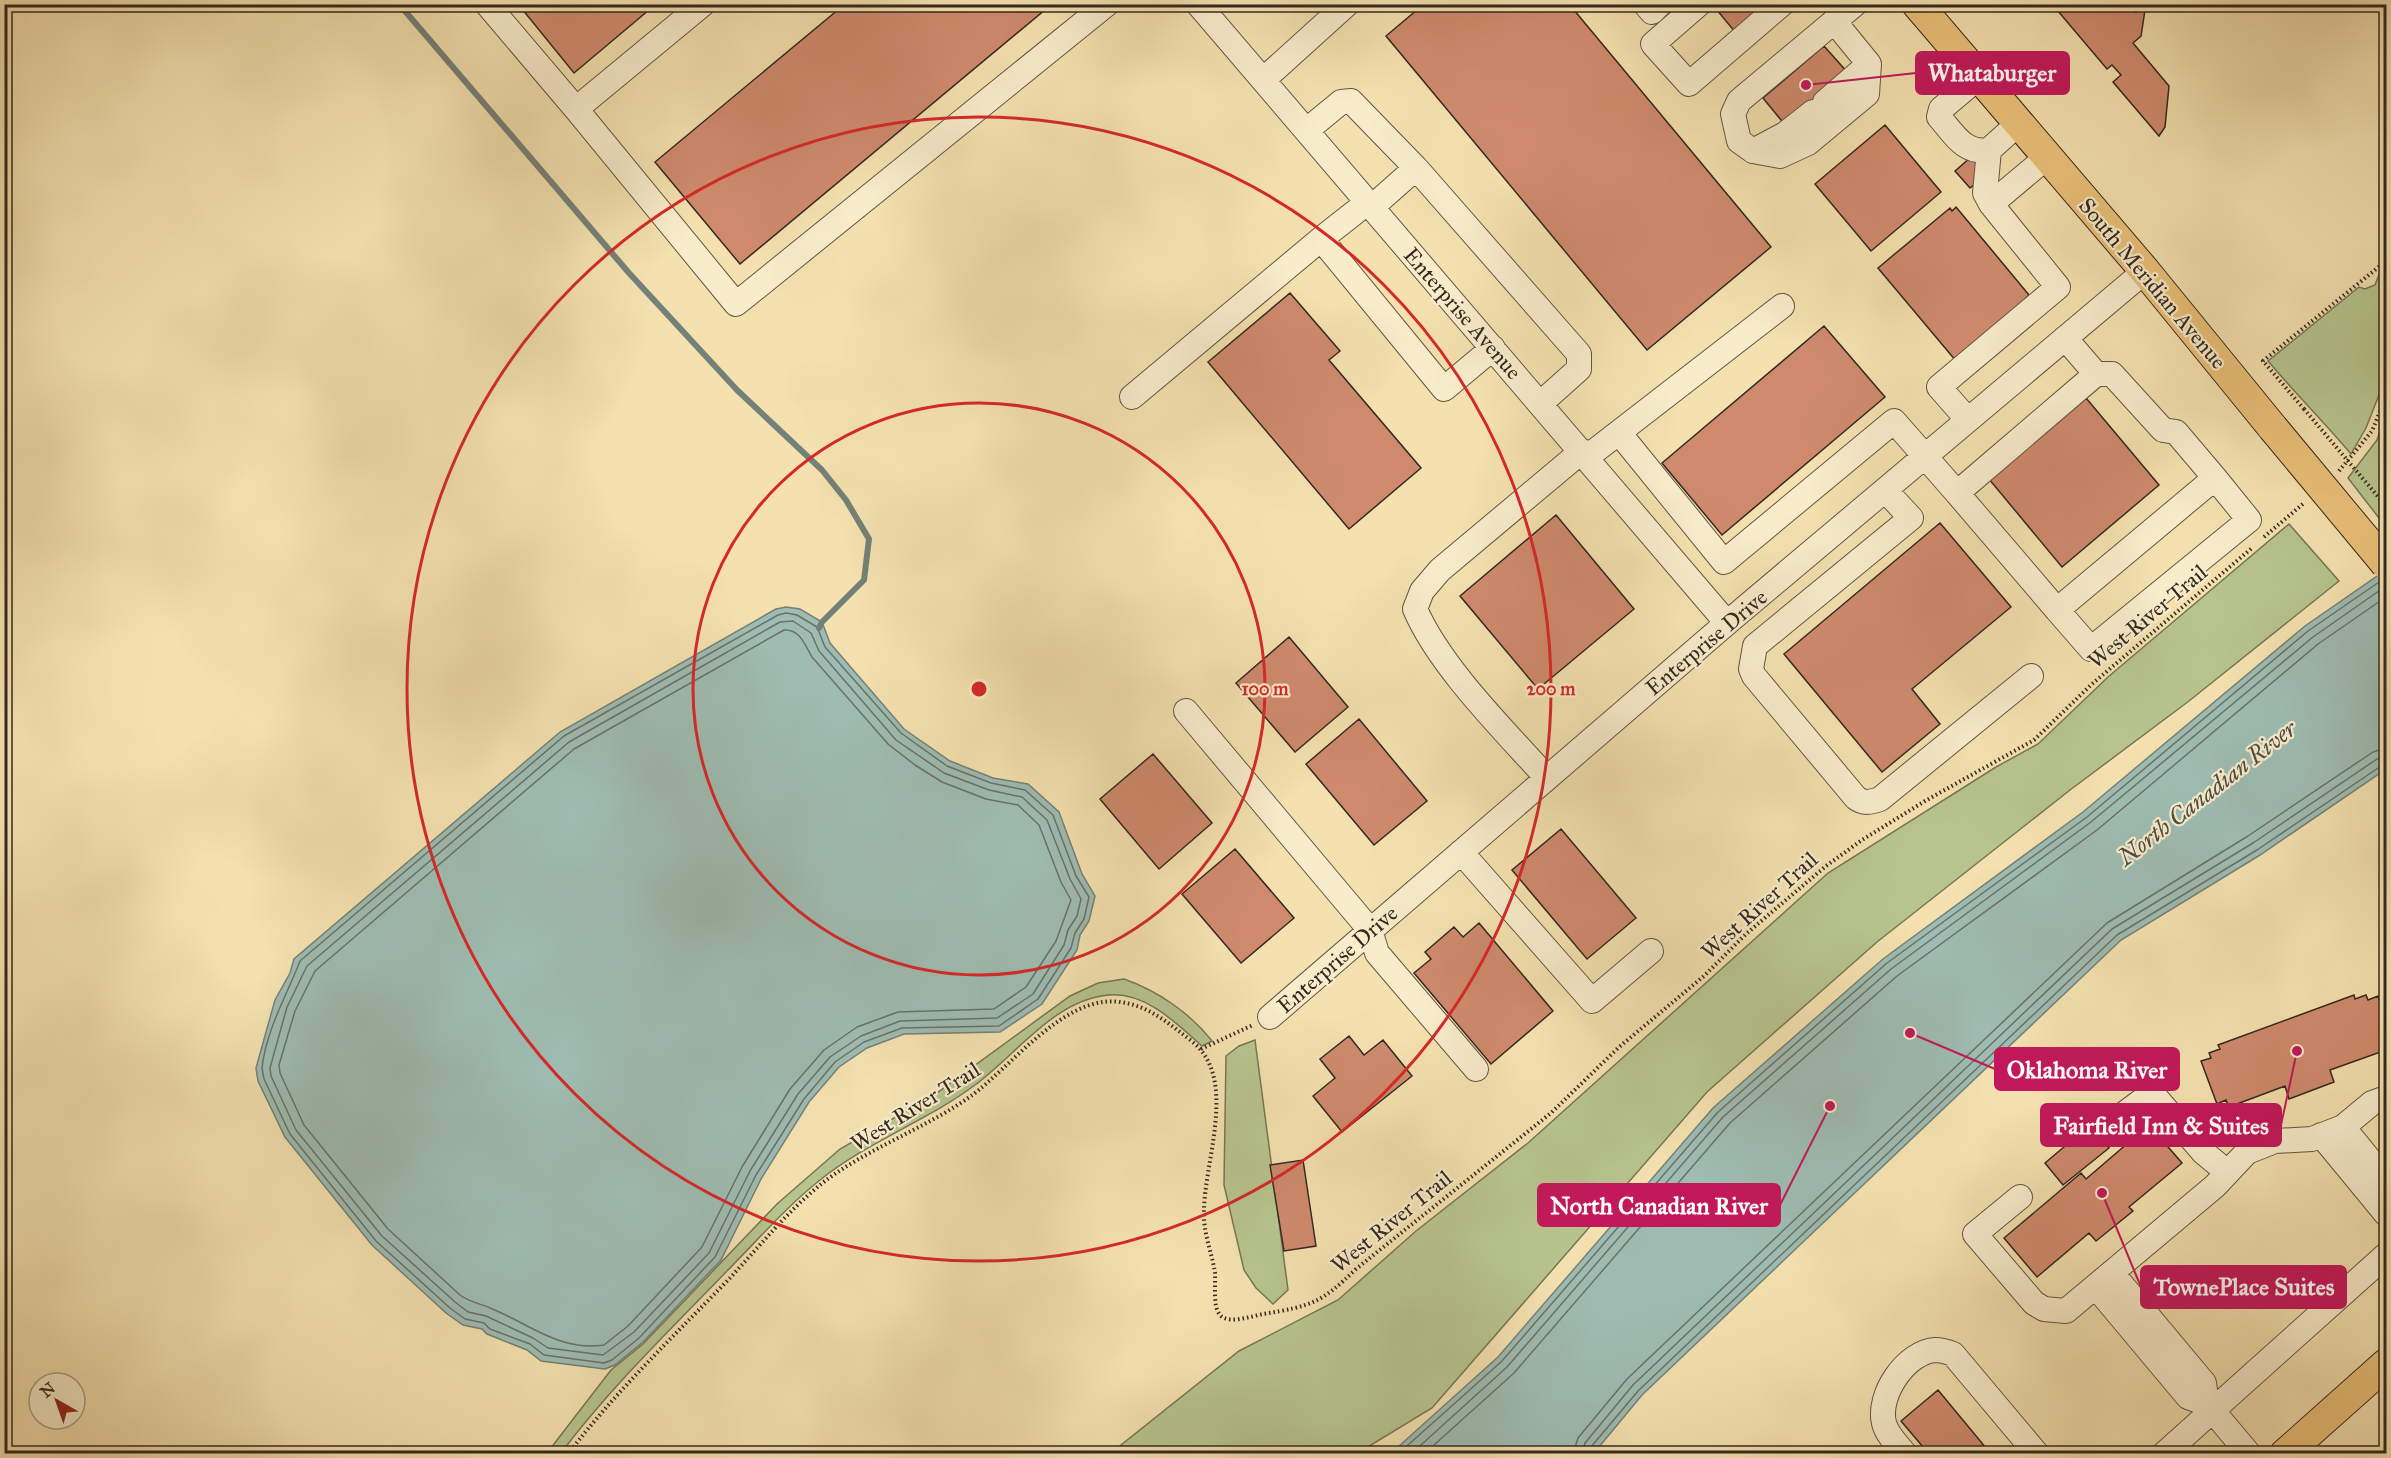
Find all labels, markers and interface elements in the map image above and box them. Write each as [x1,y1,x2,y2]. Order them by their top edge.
callout: Whataburger [1916,52,2069,94]
text: Whataburger [1928,58,2057,88]
street label: South Meridian Avenue [2073,192,2232,374]
street label: Enterprise Avenue [1398,242,1527,385]
street label: West River Trail [2082,559,2213,674]
street label: Enterprise Drive [1640,584,1773,701]
text: 100 m [1242,678,1289,700]
text: 200 m [1527,678,1576,700]
centre of rings [969,679,989,699]
water label: North Canadian River [2110,713,2304,873]
street label: West River Trail [1695,846,1823,965]
street label: Enterprise Drive [1272,900,1403,1019]
callout: Oklahoma River [1995,1048,2179,1090]
text: Oklahoma River [2007,1055,2168,1085]
street label: West River Trail [846,1056,985,1157]
callout: Fairfield Inn & Suites [2041,1104,2281,1146]
text: Fairfield Inn & Suites [2053,1111,2269,1141]
street label: West River Trail [1325,1164,1457,1278]
callout: North Canadian River [1538,1184,1780,1226]
text: North Canadian River [1550,1191,1769,1221]
callout: TownePlace Suites [2141,1266,2346,1308]
text: TownePlace Suites [2152,1272,2335,1302]
north arrow [27,1371,87,1431]
text: N [36,1378,59,1402]

